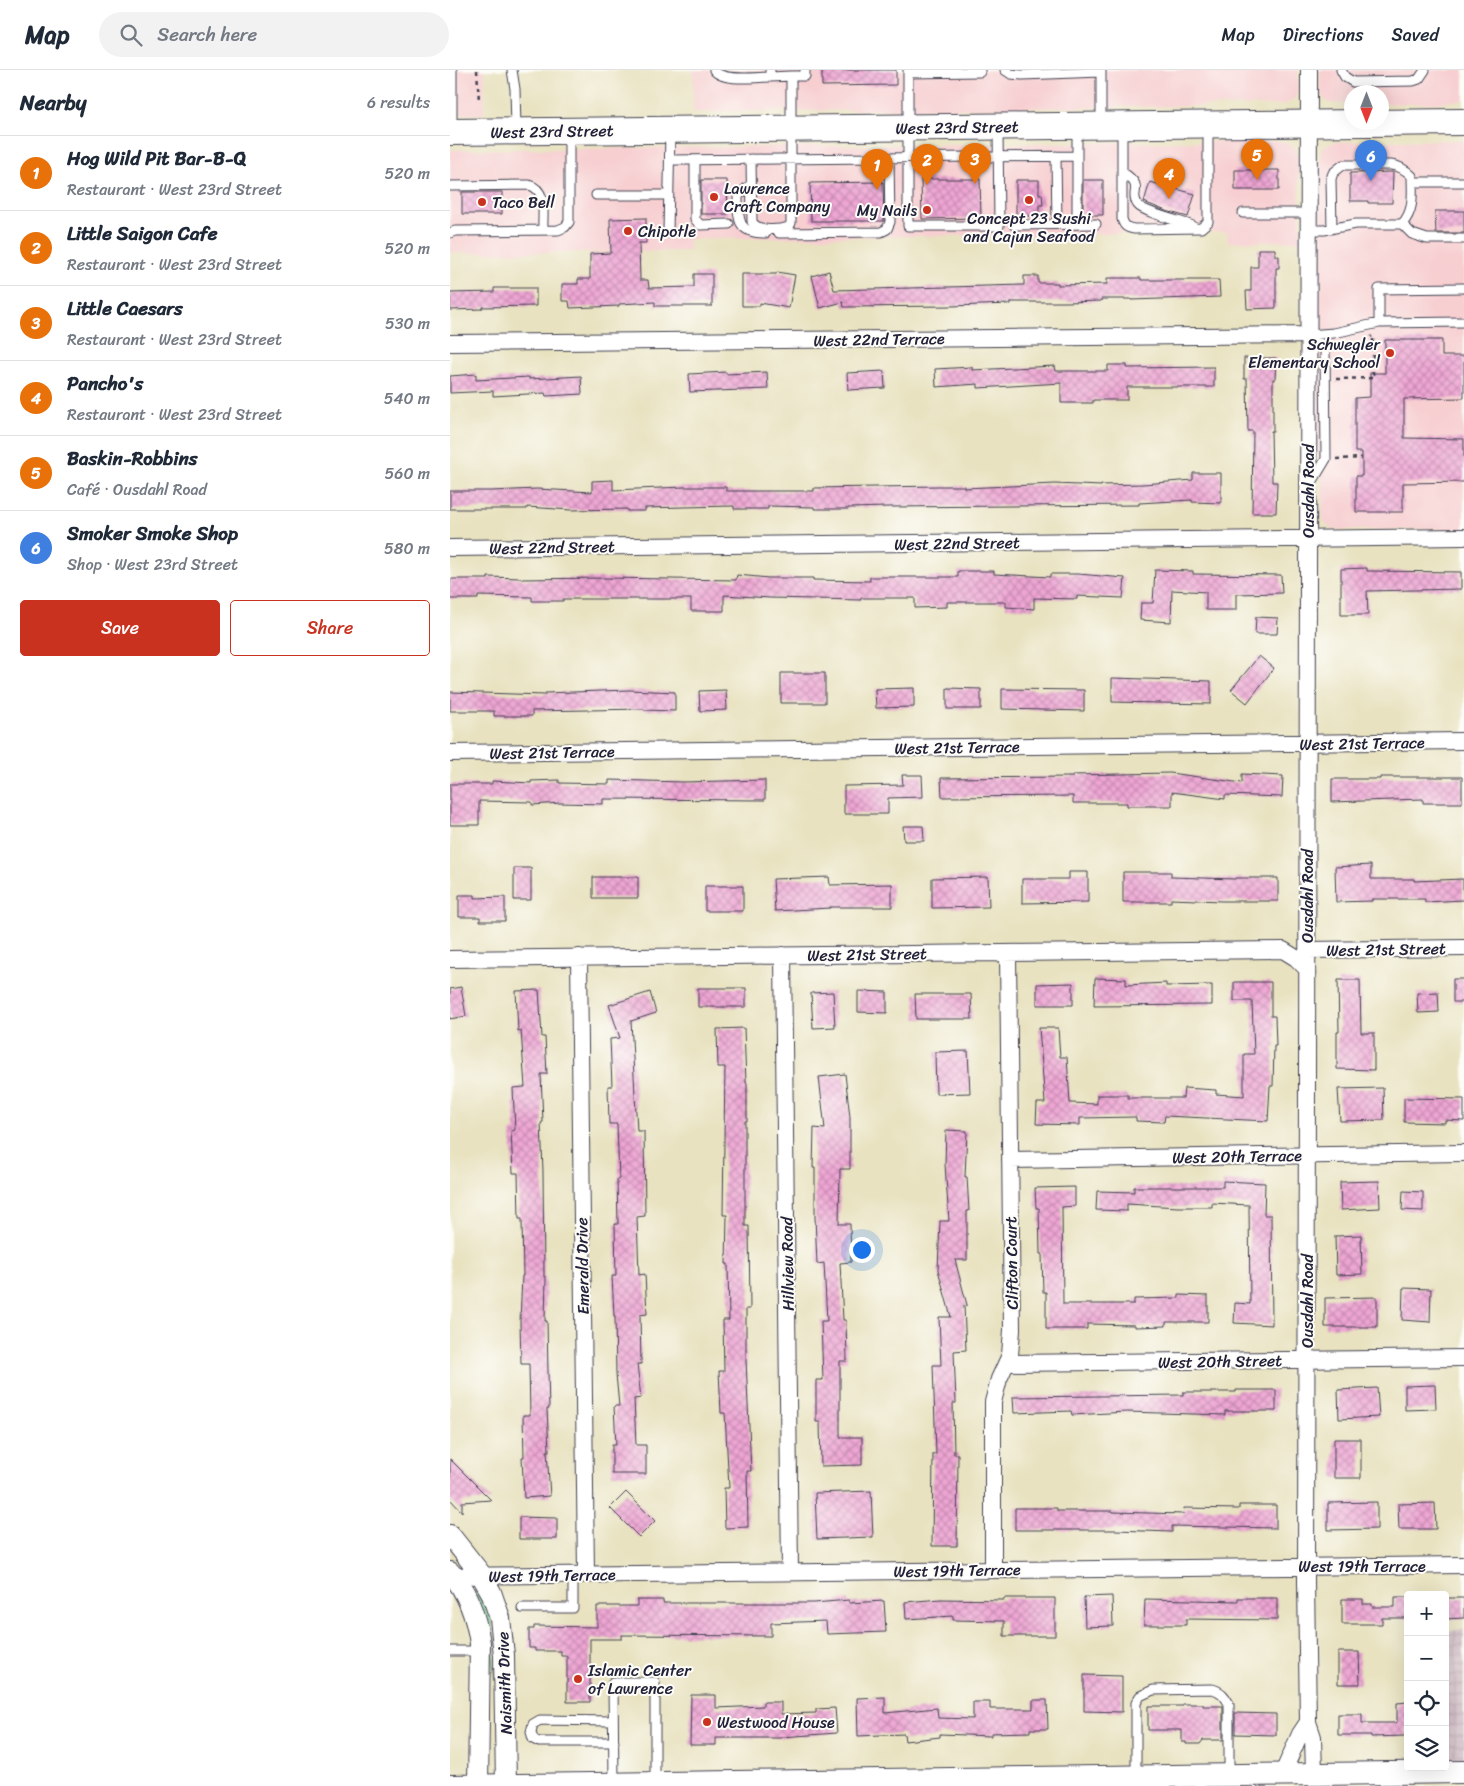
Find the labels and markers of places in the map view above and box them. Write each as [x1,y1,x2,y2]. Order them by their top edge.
pin: 5 [1241,139,1273,180]
pin: 6 [1355,140,1387,181]
pin: 3 [959,143,991,184]
pin: 2 [911,144,943,185]
pin: 1 [861,149,893,190]
pin: 4 [1153,158,1185,199]
place label: Lawrence Craft Company [724,174,831,221]
place label: Taco Bell [492,188,555,217]
marker: Lawrence Craft Company [708,191,720,203]
marker: Concept 23 Sushi and Cajun Seafood [1023,194,1035,206]
marker: Taco Bell [476,196,488,208]
place label: My Nails [857,196,917,225]
marker: My Nails [921,204,933,216]
place label: Concept 23 Sushi and Cajun Seafood [963,204,1096,251]
place label: Chipotle [638,217,696,246]
marker: Chipotle [622,225,634,237]
place label: Schwegler Elementary School [1248,330,1381,377]
marker: Schwegler Elementary School [1384,347,1396,359]
place label: Islamic Center of Lawrence [587,1656,692,1703]
marker: Islamic Center of Lawrence [572,1673,584,1685]
place label: Westwood House [717,1708,835,1737]
marker: Westwood House [701,1716,713,1728]

